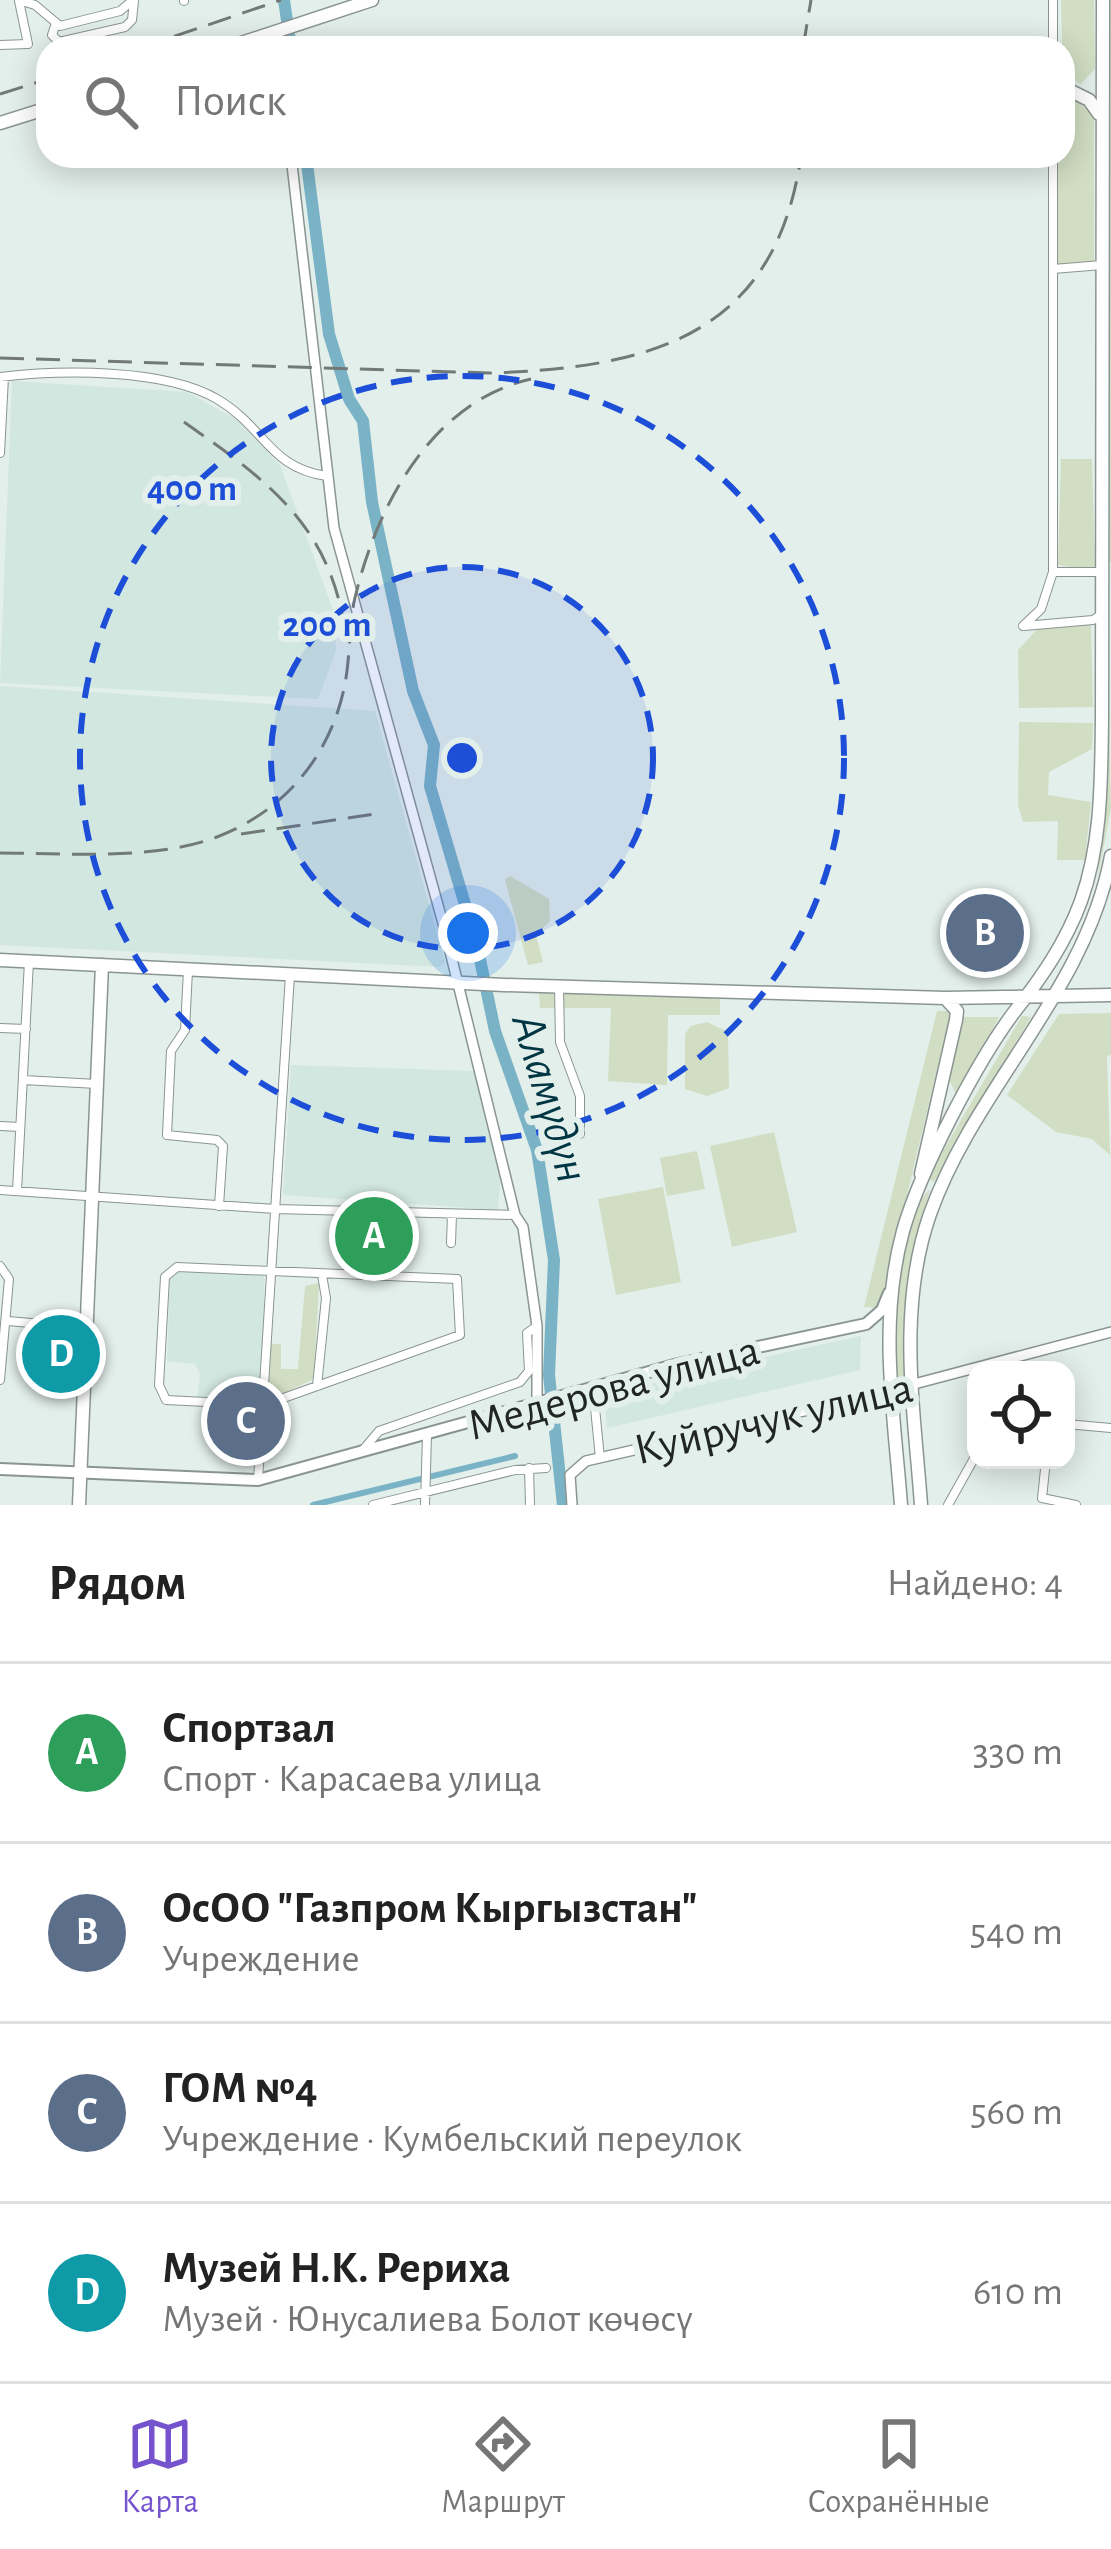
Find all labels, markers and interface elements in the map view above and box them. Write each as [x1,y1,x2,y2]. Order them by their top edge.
search box [36,36,1075,168]
icon: search [78,69,144,135]
text: Поиск [174,79,286,124]
text: 400 m [147,471,237,507]
text: 200 m [283,607,371,643]
centre of rings [441,737,483,779]
pin: B [946,888,1024,978]
your location [438,903,498,963]
water label: Аламүдүн [502,1007,596,1188]
pin: A [335,1191,413,1281]
pin: D [22,1309,100,1399]
street label: Медерова улица [463,1328,764,1449]
map controls [967,1361,1075,1469]
button: locate [967,1361,1075,1469]
street label: Куйручук улица [630,1366,917,1473]
pin: C [207,1376,285,1466]
text: Рядом [48,1558,187,1609]
text: Найдено: 4 [887,1564,1063,1603]
text: Спортзал [162,1706,336,1751]
text: A [75,1733,99,1772]
text: 330 m [973,1733,1063,1772]
text: Спорт · Карасаева улица [162,1760,542,1799]
text: ОсОО "Газпром Кыргызстан" [162,1886,697,1931]
text: B [76,1913,98,1952]
text: 540 m [970,1913,1063,1952]
text: Учреждение [162,1940,360,1979]
text: ГОМ №4 [162,2066,318,2111]
text: C [77,2093,97,2132]
text: 560 m [970,2093,1063,2132]
text: Учреждение · Кумбельский переулок [162,2120,742,2159]
text: Музей Н.К. Рериха [162,2246,510,2291]
text: D [74,2273,100,2312]
text: 610 m [973,2273,1063,2312]
text: Музей · Юнусалиева Болот көчөсү [162,2300,693,2339]
tab: Карта [121,2411,199,2523]
tab: Маршрут [441,2411,565,2523]
tab: Сохранённые [807,2411,990,2523]

